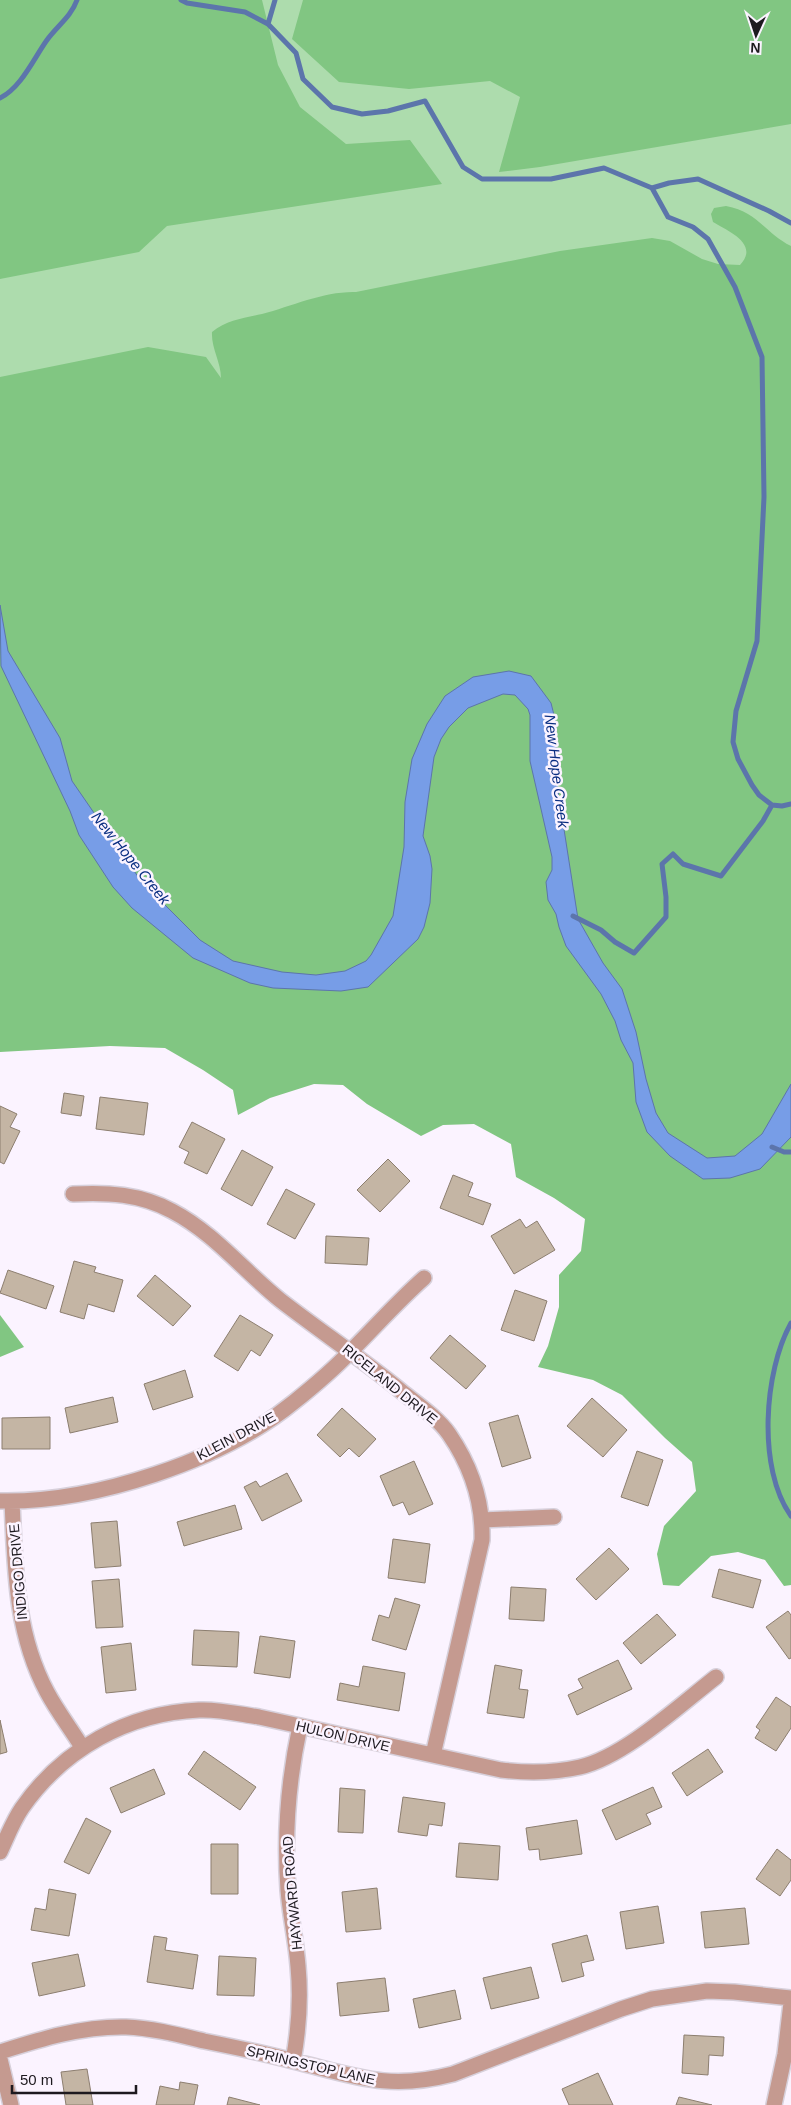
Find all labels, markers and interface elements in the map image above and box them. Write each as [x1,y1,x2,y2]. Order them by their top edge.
north arrow [731,10,781,60]
text: N [750,40,761,56]
water label: New Hope Creek [542,713,573,830]
water label: New Hope Creek [88,808,174,909]
street label: RICELAND DRIVE [339,1341,441,1427]
street label: KLEIN DRIVE [194,1408,278,1464]
street label: INDIGO DRIVE [6,1523,30,1621]
street label: HULON DRIVE [295,1717,391,1755]
street label: HAYWARD ROAD [279,1835,305,1951]
street label: SPRINGSTOP LANE [245,2042,377,2088]
scale bar [12,2062,136,2094]
text: 50 m [20,2071,53,2088]

